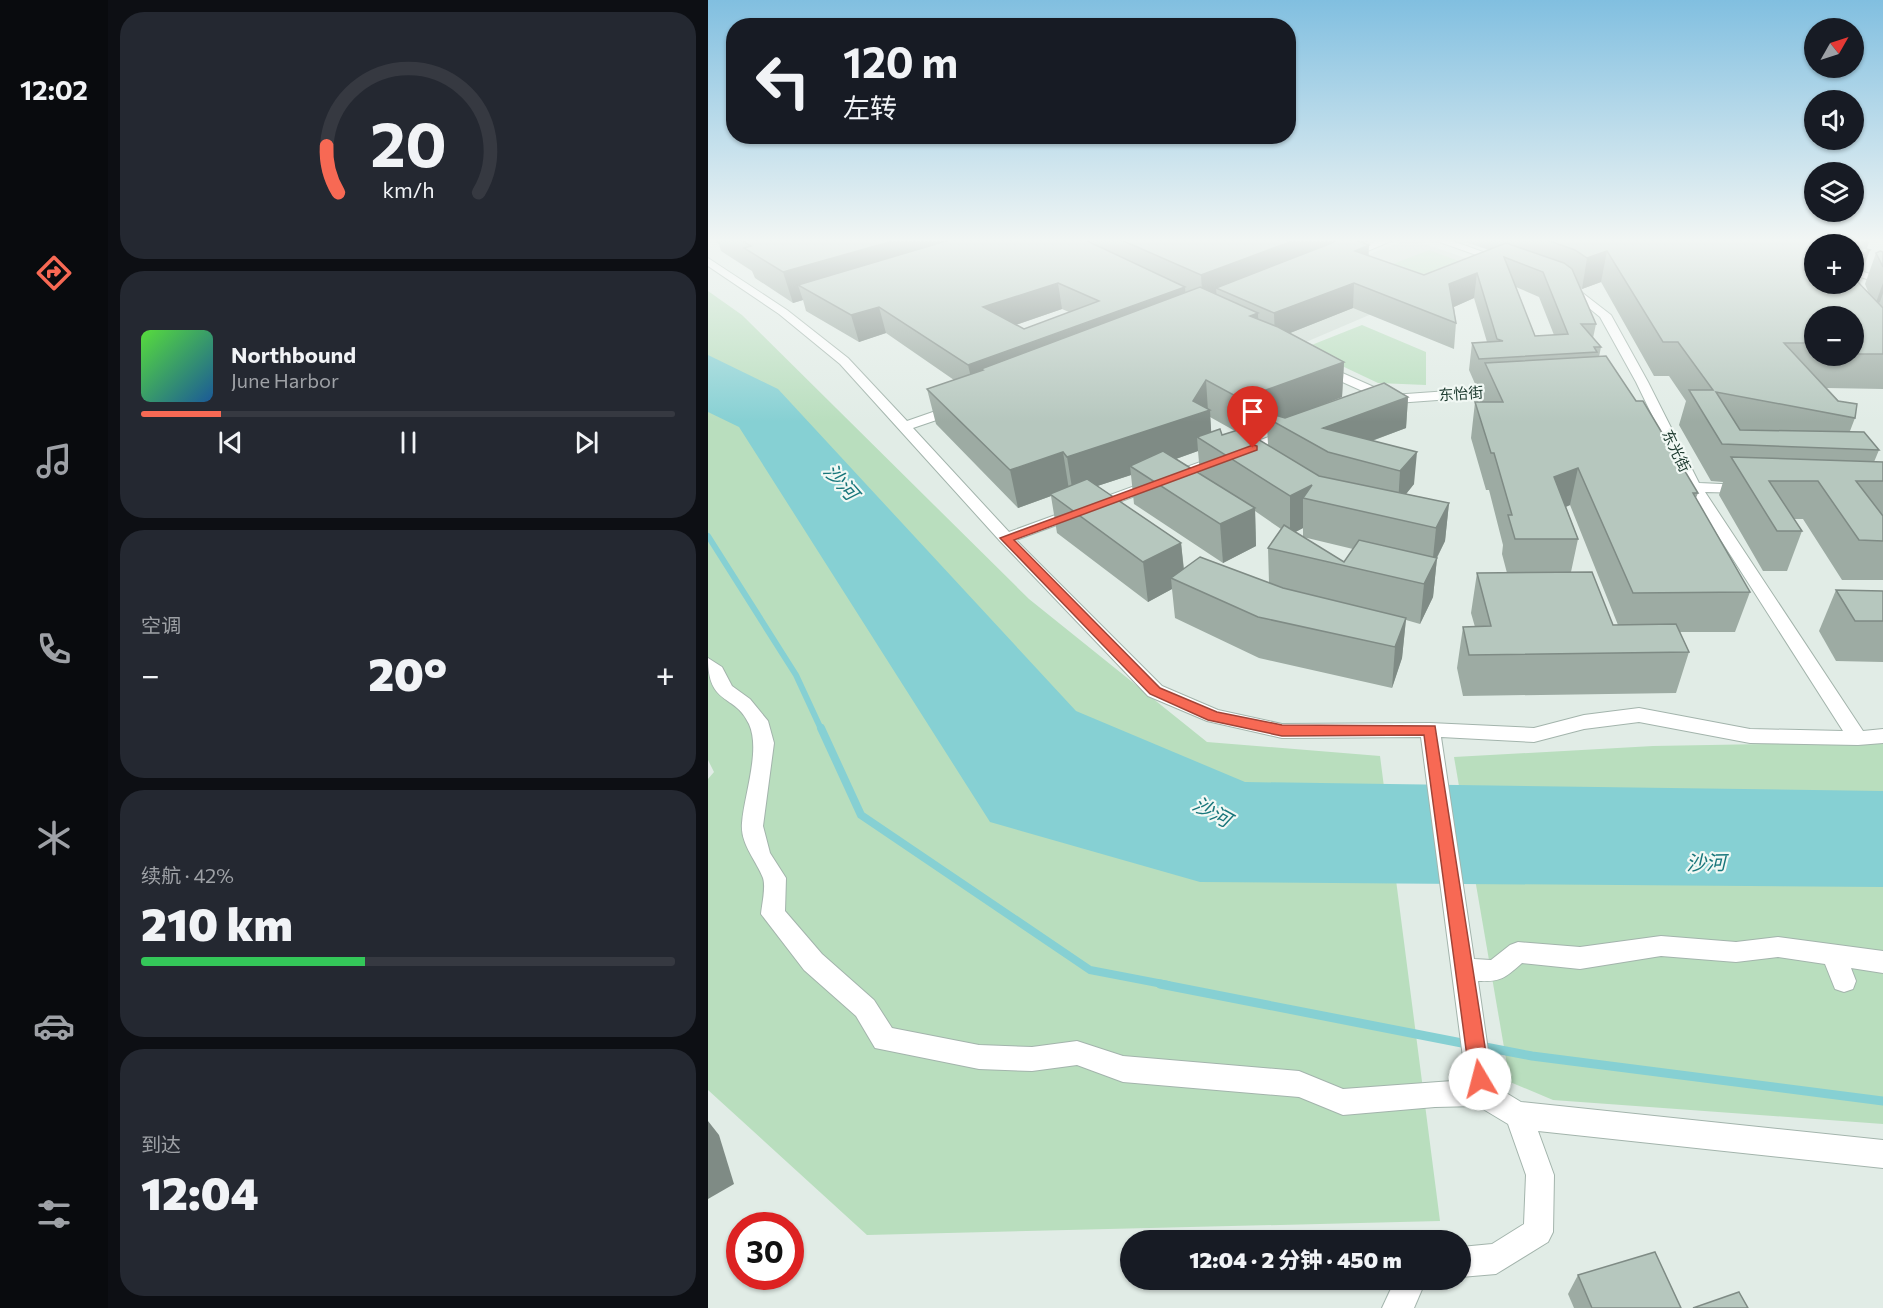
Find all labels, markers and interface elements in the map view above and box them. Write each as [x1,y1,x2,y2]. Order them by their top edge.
north arrow [1804,18,1864,78]
map controls [1804,18,1864,366]
text: 120 m [843,35,958,87]
icon: left [744,42,822,120]
text: 12:02 [20,73,88,106]
button: sound [1804,90,1864,150]
text: 左转 [843,91,897,124]
text: 20 [370,104,446,180]
button: layers [1804,162,1864,222]
text: km/h [382,176,434,202]
button: + [1804,234,1864,294]
icon: directions [33,252,75,294]
button: − [1804,306,1864,366]
text: Northbound [231,341,356,368]
text: June Harbor [231,368,339,392]
street label: 东怡街 [1438,382,1484,404]
pin [1227,386,1278,448]
icon: arrive [1236,395,1269,428]
icon: previous [214,426,247,459]
icon: pause [392,426,425,459]
icon: next [570,426,603,459]
street label: 东光街 [1659,426,1695,475]
icon: music [33,440,75,482]
water label: 沙河 [820,458,867,507]
text: 空调 [141,613,181,637]
icon: phone [33,628,75,670]
text: 20° [368,645,447,700]
text: − [141,653,160,694]
text: + [656,653,675,694]
water label: 沙河 [1189,791,1239,833]
icon: climate [33,817,75,859]
water label: 沙河 [1686,850,1730,874]
text: 续航 · 42% [141,863,234,887]
text: 210 km [141,895,293,950]
icon: car [33,1005,75,1047]
position arrow [1448,1047,1512,1111]
text: 到达 [141,1132,181,1156]
text: 12:04 [141,1164,259,1219]
icon: filters [33,1193,75,1235]
speed limit sign: 30 [726,1212,804,1290]
text: 12:04 · 2 分钟 · 450 m [1189,1246,1402,1273]

